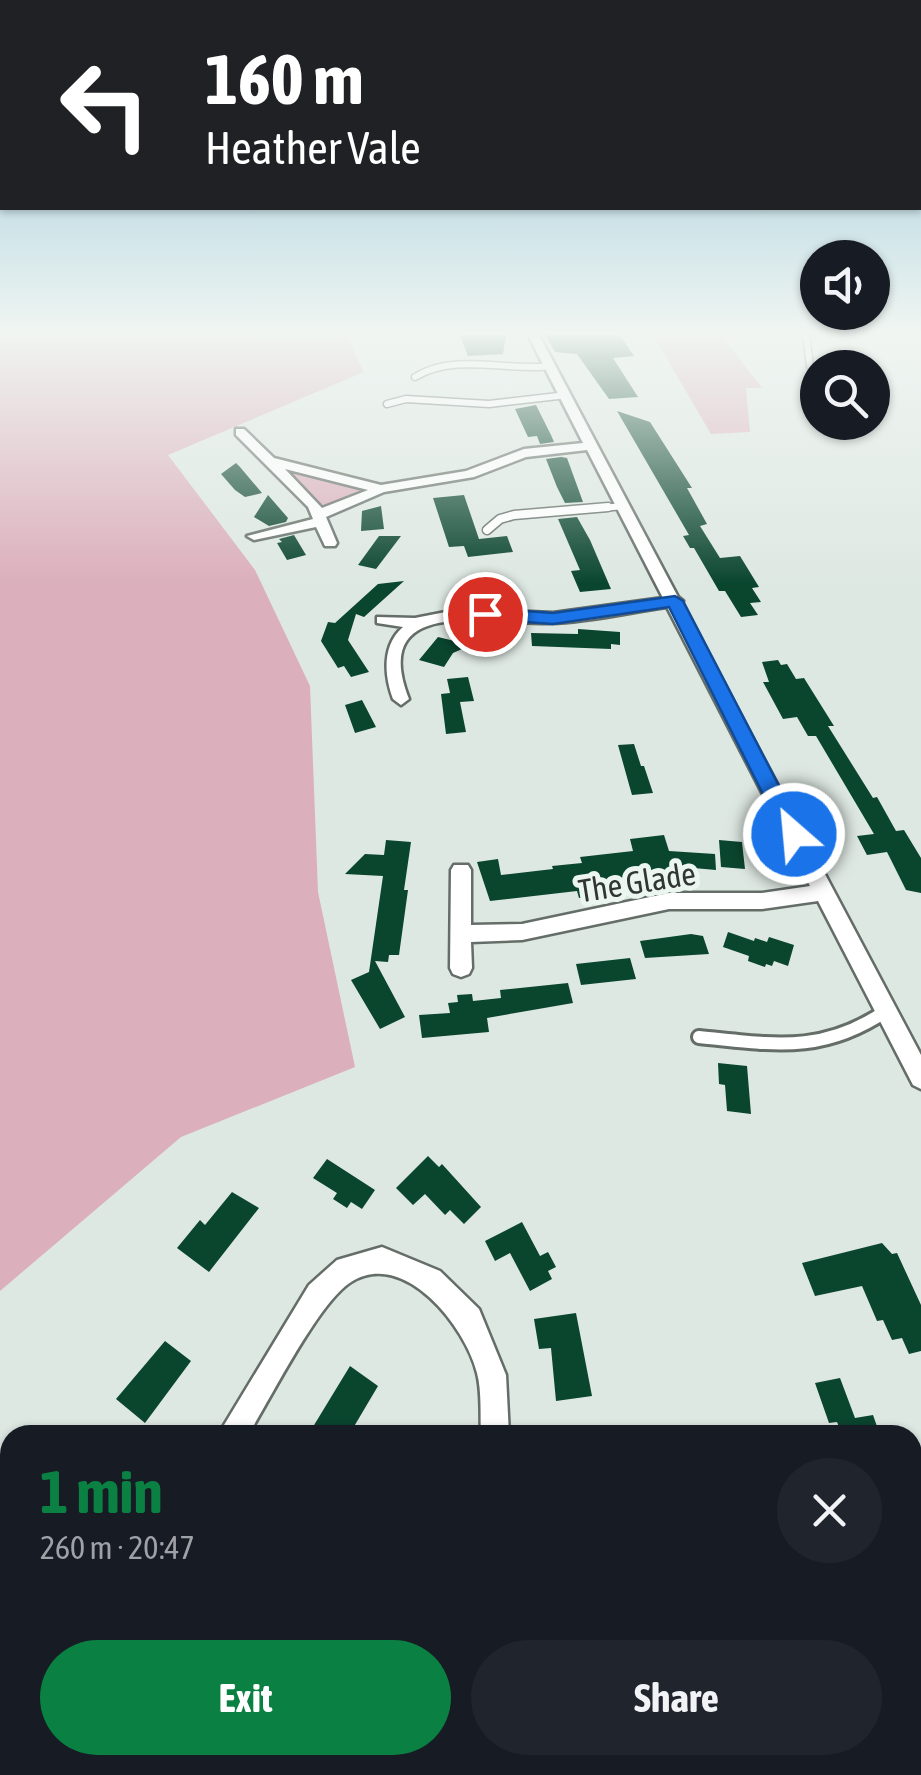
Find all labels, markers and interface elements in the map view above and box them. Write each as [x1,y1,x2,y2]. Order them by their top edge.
text: 160 m [205,39,364,119]
icon: left [40,40,170,170]
text: Heather Vale [205,122,421,174]
map controls [800,240,890,440]
button: sound [800,240,890,330]
button: search [800,350,890,440]
pin [443,572,528,657]
icon: arrive [458,587,513,642]
position arrow [742,782,846,886]
street label: The Glade [576,855,698,909]
text: 1 min [40,1457,163,1526]
button: close [777,1458,882,1563]
text: 260 m · 20:47 [40,1529,195,1566]
button: Exit [40,1640,451,1755]
button: Share [471,1640,882,1755]

